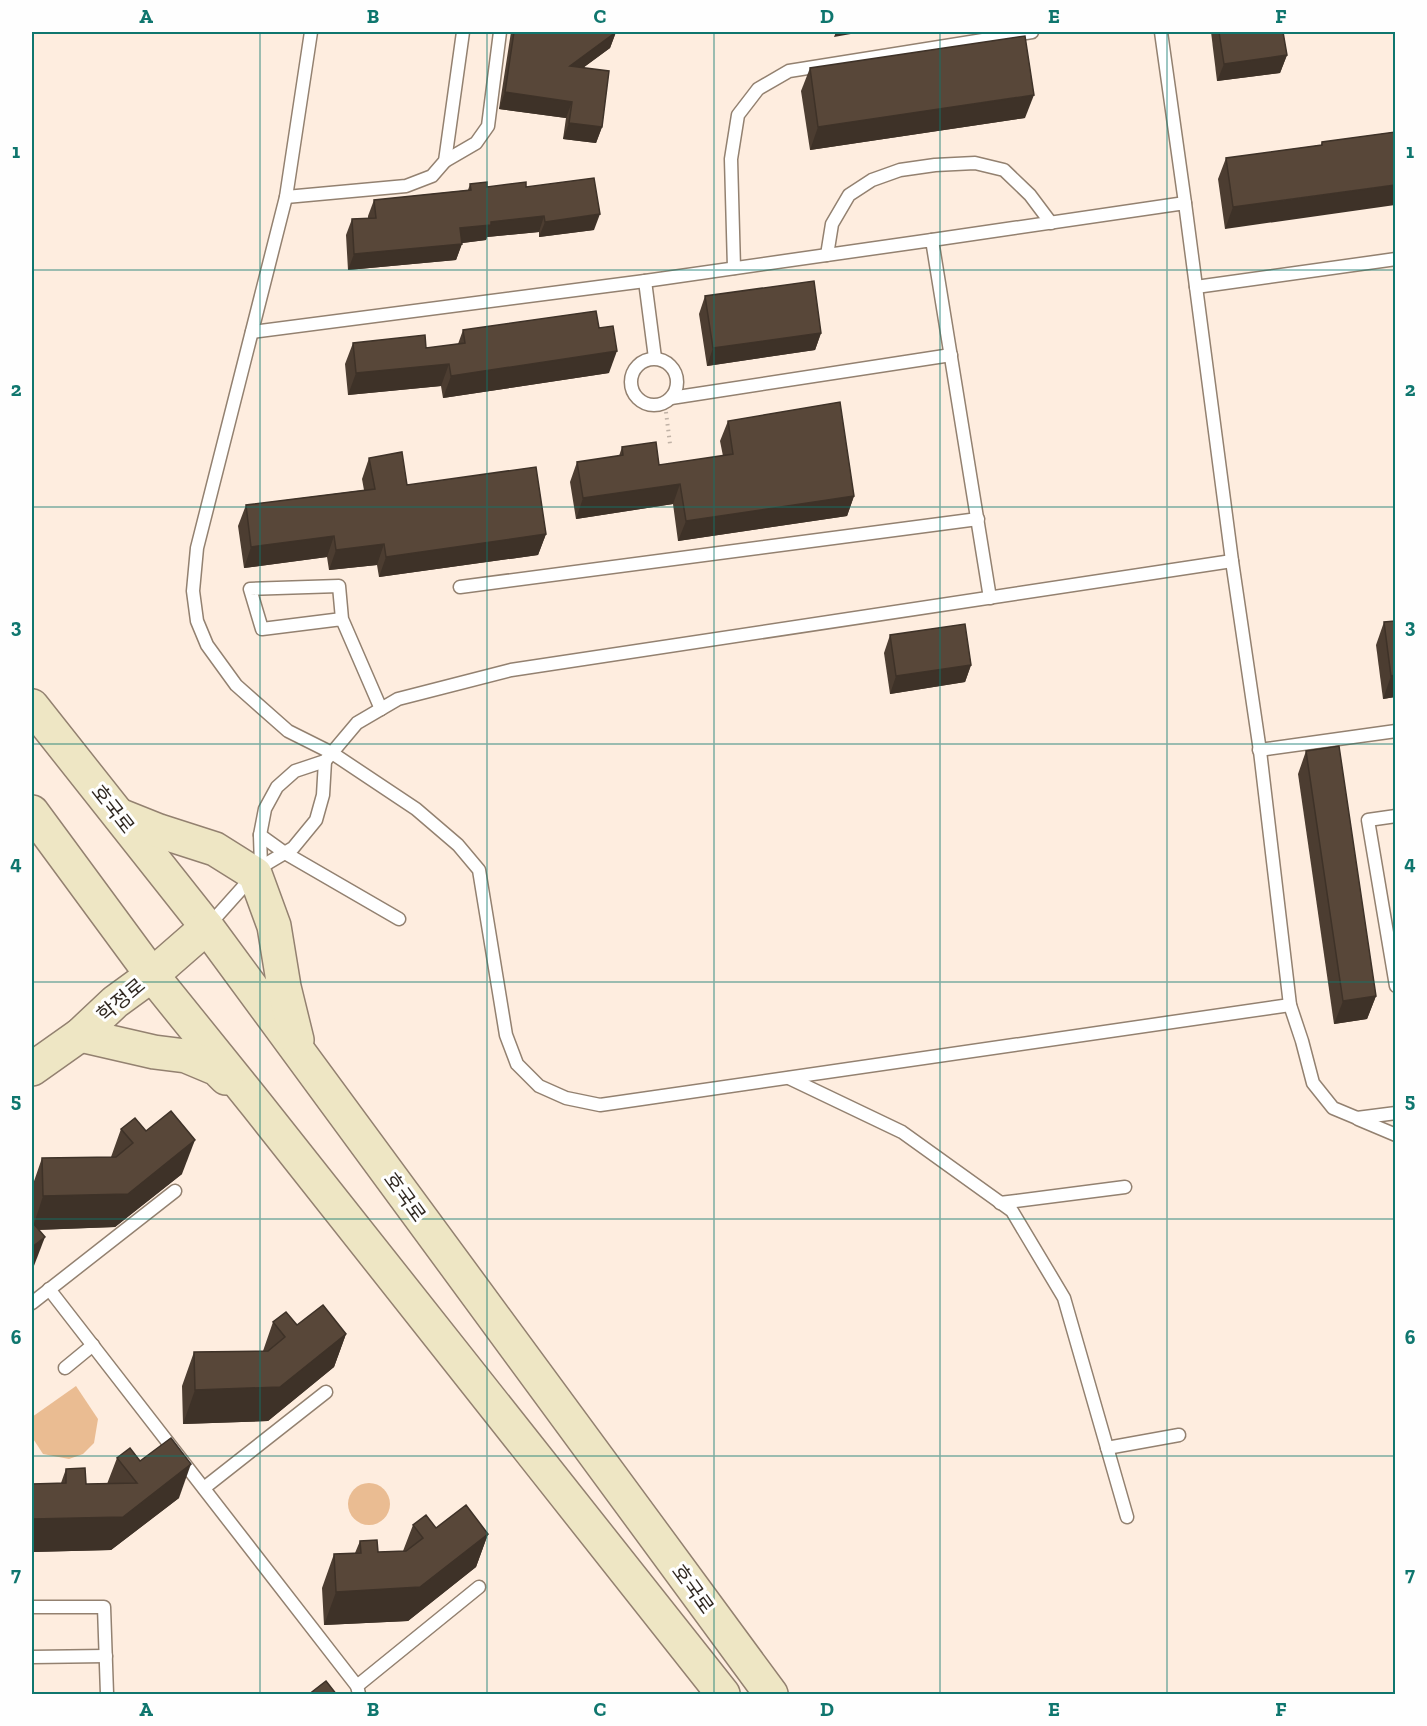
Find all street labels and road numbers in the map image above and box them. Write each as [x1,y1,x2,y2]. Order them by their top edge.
street label: 호국로 [87,780,139,838]
street label: 학정로 [92,973,150,1027]
street label: 호국로 [379,1168,431,1226]
street label: 호국로 [667,1560,719,1618]

